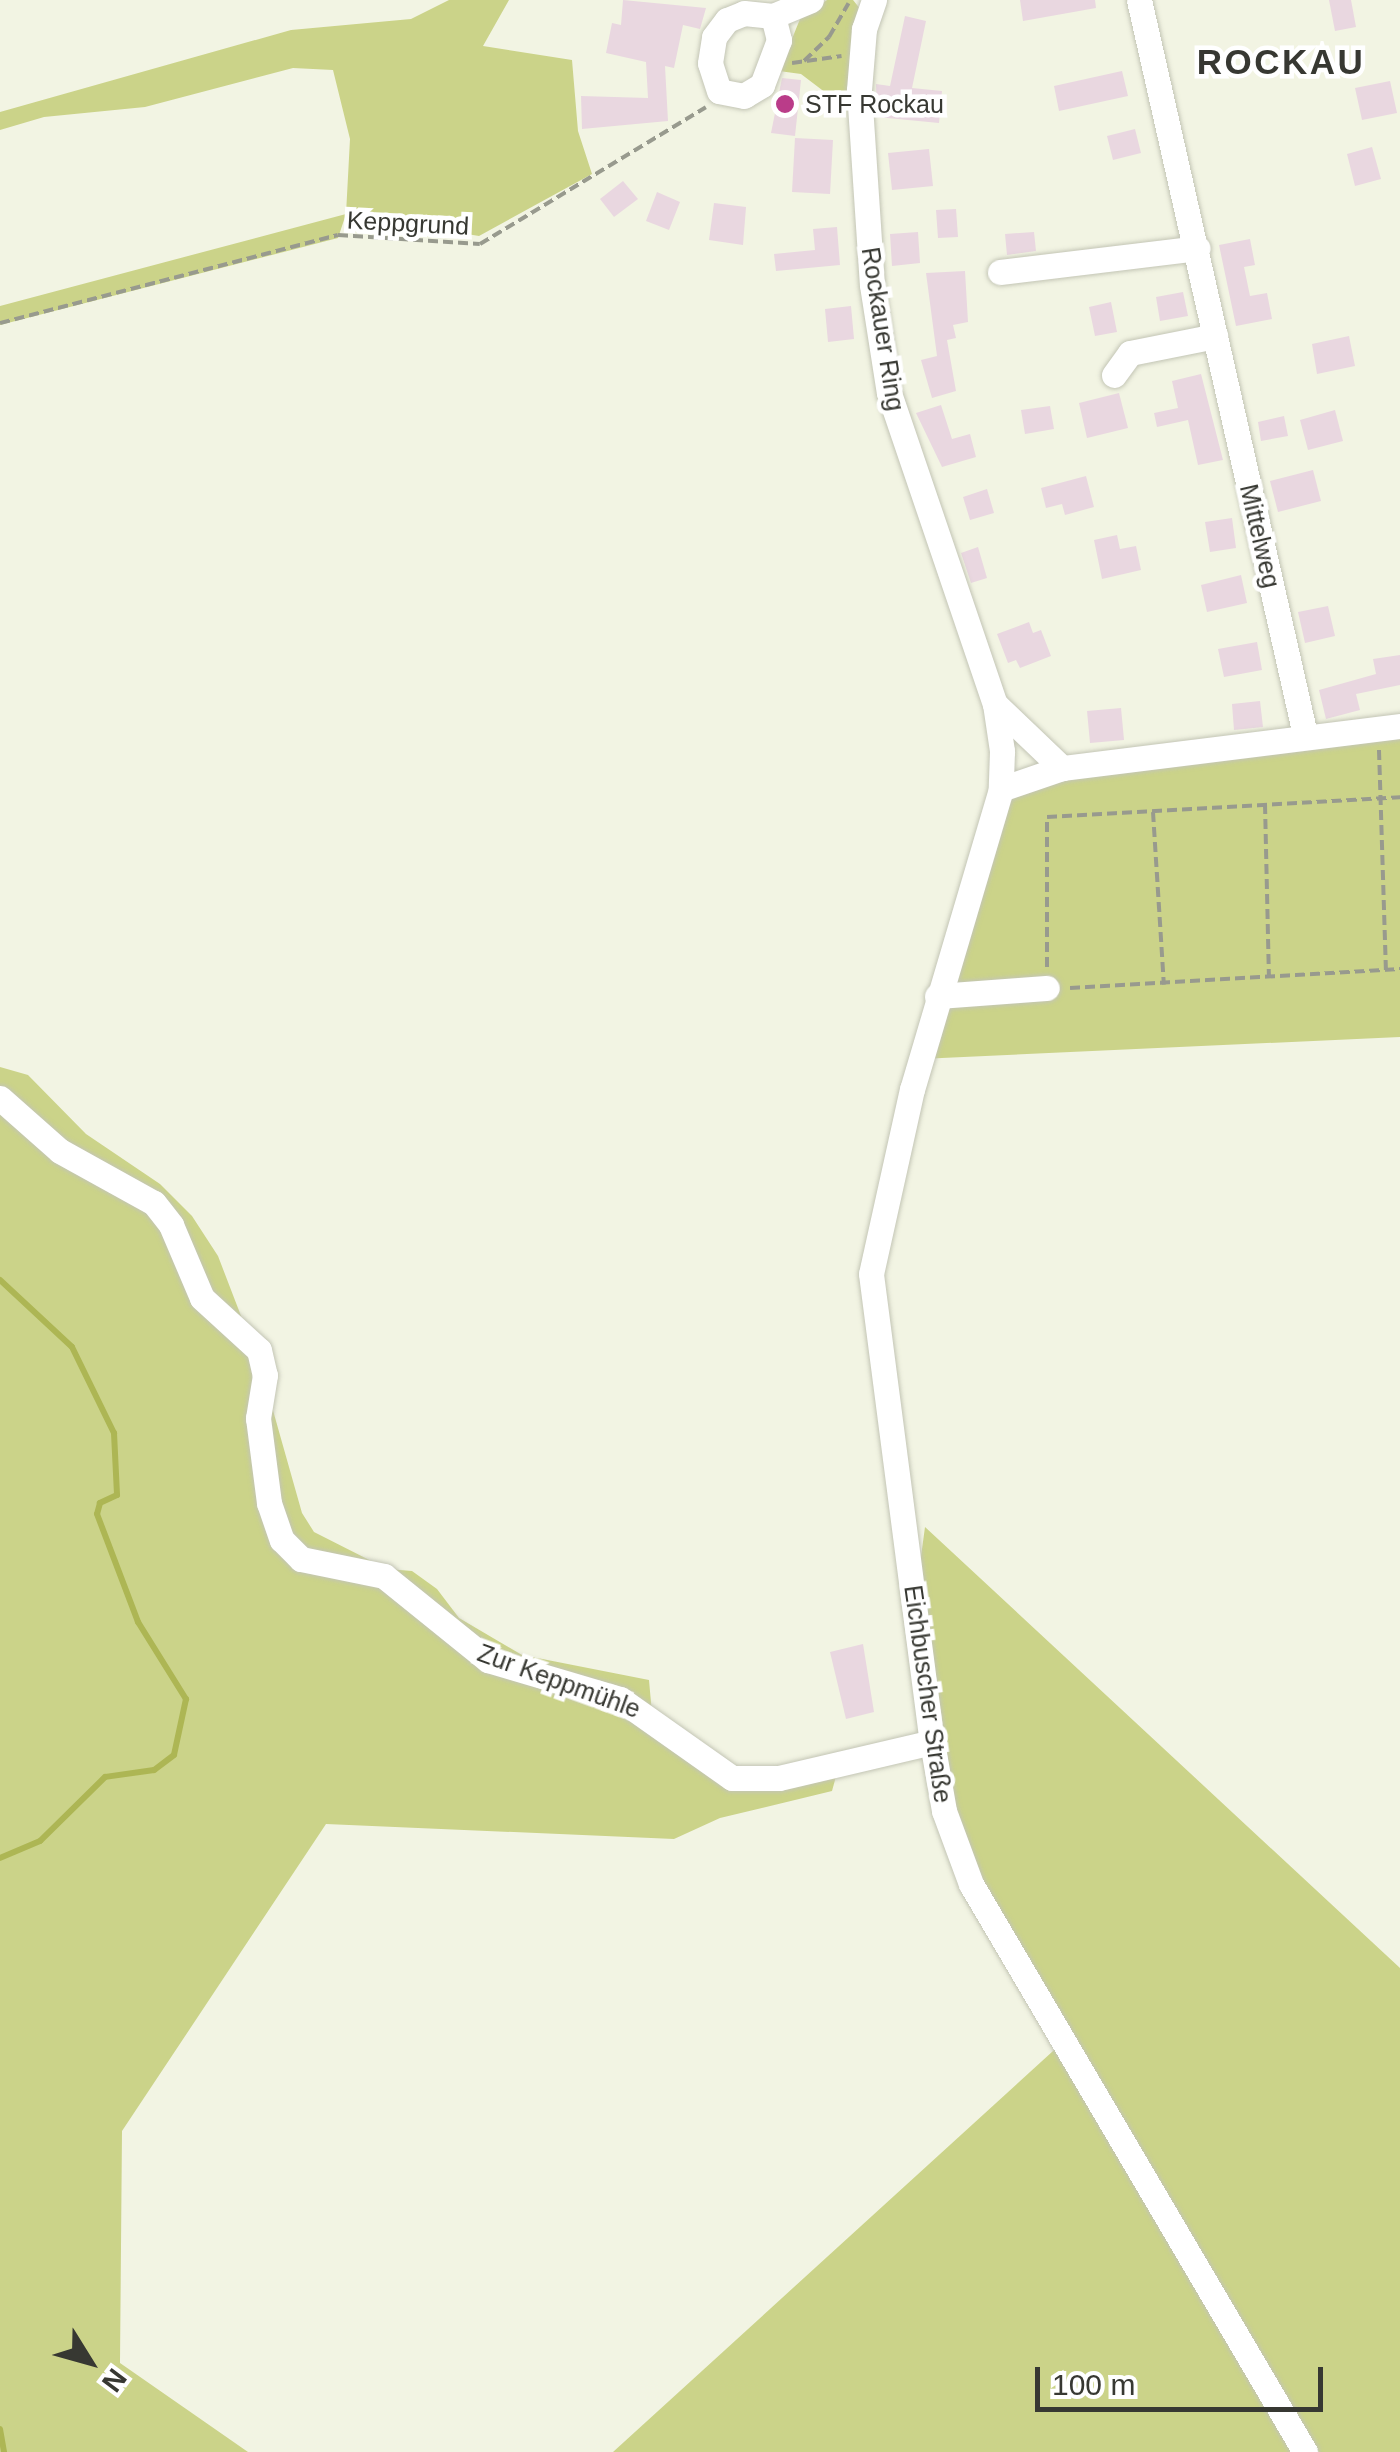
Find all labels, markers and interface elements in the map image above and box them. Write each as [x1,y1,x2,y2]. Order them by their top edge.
district label: ROCKAU [1197,41,1365,83]
place label: STF Rockau [805,89,944,119]
marker: STF Rockau [774,93,796,115]
street label: Keppgrund [346,205,470,241]
street label: Rockauer Ring [855,245,911,413]
street label: Mittelweg [1234,481,1286,591]
street label: Eichbuscher Straße [898,1583,958,1805]
street label: Zur Keppmühle [474,1638,644,1724]
north arrow [40,2312,140,2412]
scale bar [1040,2347,1328,2409]
text: N [96,2363,133,2398]
text: 100 m [1052,2368,1135,2401]

